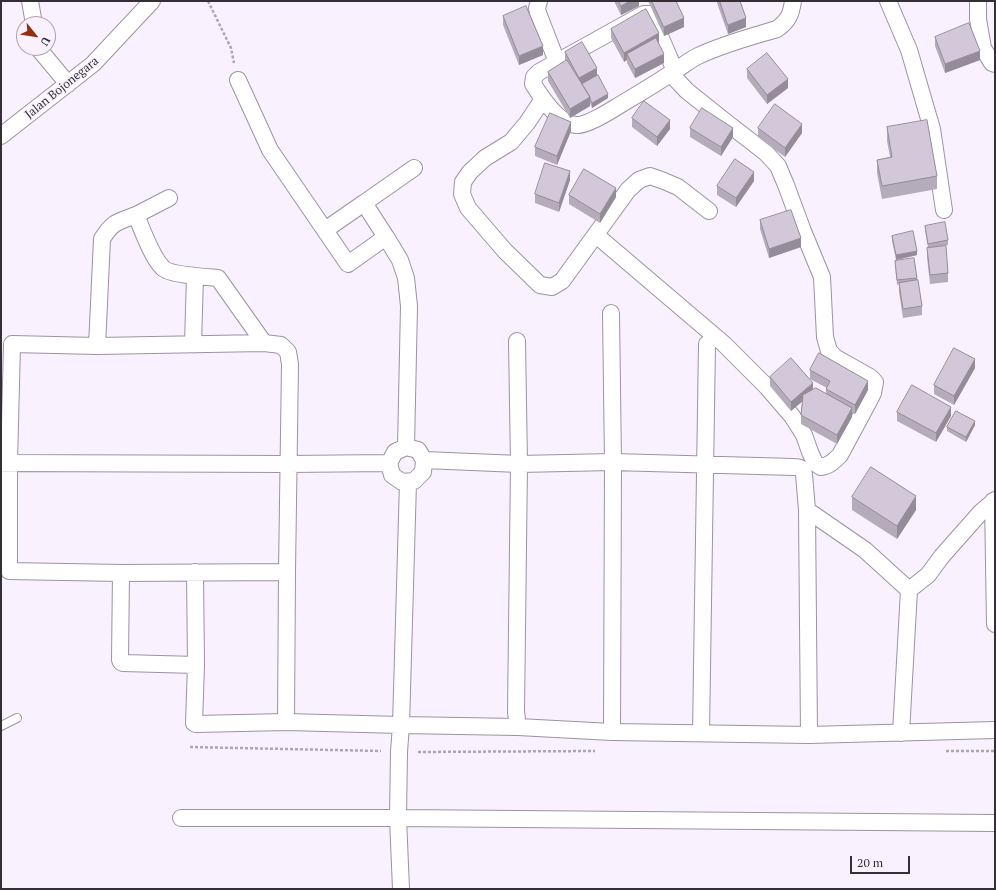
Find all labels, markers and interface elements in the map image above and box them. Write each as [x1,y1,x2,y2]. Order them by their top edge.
north arrow [16,16,56,56]
text: U [37,35,54,48]
street label: Jalan Bojonegara [22,54,102,122]
scale bar [852,848,912,874]
text: 20 m [857,855,883,870]

